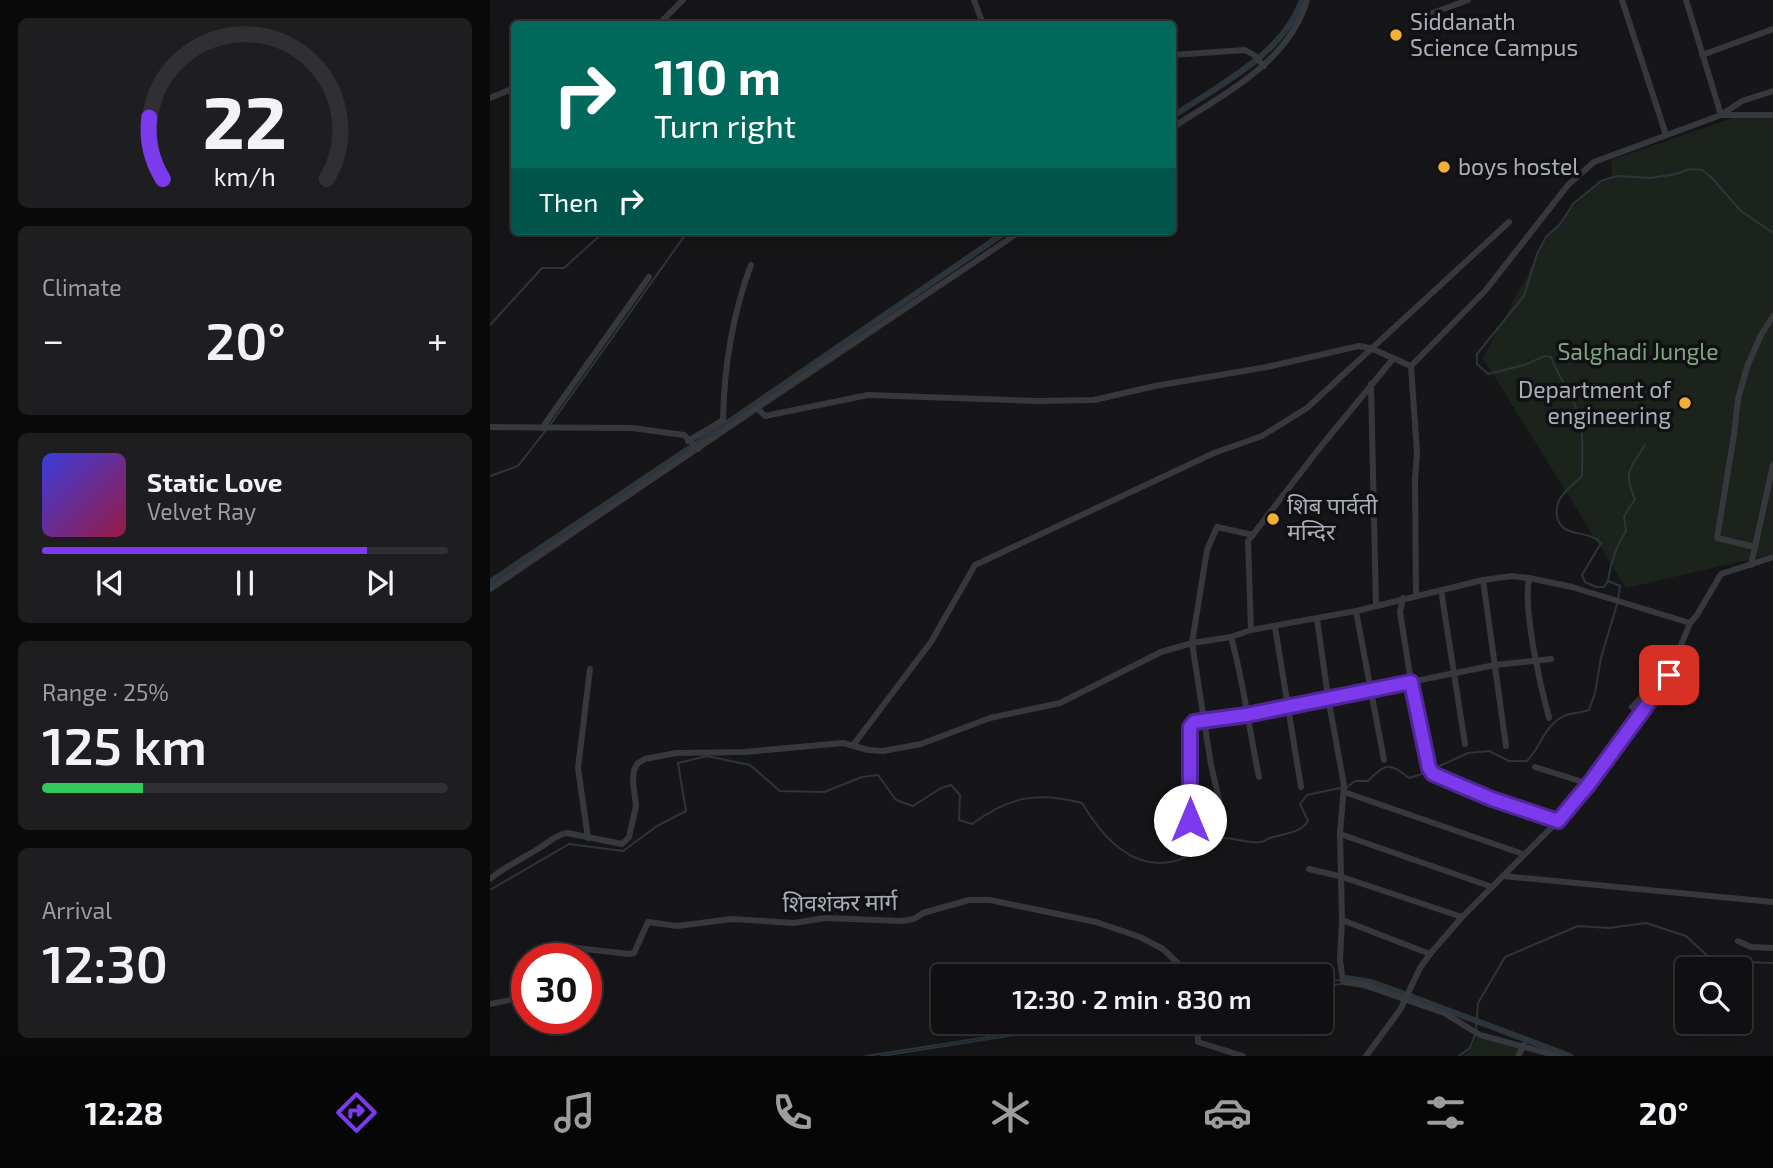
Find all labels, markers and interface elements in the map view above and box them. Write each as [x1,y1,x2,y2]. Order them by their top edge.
place label: Siddanath Science Campus [1410,7,1578,61]
marker: Siddanath Science Campus [1388,27,1404,43]
text: 110 m [654,46,781,105]
icon: right [539,49,630,140]
text: 22 [203,76,287,164]
text: Turn right [654,106,796,144]
place label: boys hostel [1458,152,1579,180]
marker: boys hostel [1436,159,1452,175]
text: km/h [214,161,276,191]
icon: right [612,182,650,220]
text: Then [539,186,598,217]
text: Climate [42,273,122,301]
text: 20° [205,308,286,370]
text: − [42,316,64,362]
text: + [427,316,448,362]
park label: Salghadi Jungle [1557,337,1719,365]
place label: Department of engineering [1518,375,1672,429]
marker: Department of engineering [1677,395,1693,411]
text: Static Love [147,466,283,497]
place label: शिब पार्वती मन्दिर [1287,491,1379,545]
text: Velvet Ray [147,497,256,525]
marker: शिब पार्वती मन्दिर [1265,511,1281,527]
icon: previous [91,564,129,602]
icon: pause [226,564,264,602]
icon: next [361,564,399,602]
pin [1639,645,1699,705]
icon: arrive [1650,656,1688,694]
text: Range · 25% [42,678,169,706]
text: 125 km [42,713,207,775]
position arrow [1153,783,1227,857]
street label: शिवशंकर मार्ग [782,887,899,917]
text: Arrival [42,896,112,924]
text: 12:30 [42,931,168,993]
speed limit sign: 30 [511,943,602,1034]
map controls [1675,957,1752,1034]
button: search [1675,957,1752,1034]
text: 12:30 · 2 min · 830 m [1012,983,1252,1014]
icon: directions [332,1088,381,1137]
icon: music [550,1088,599,1137]
icon: phone [768,1088,817,1137]
icon: climate [986,1088,1035,1137]
icon: car [1203,1088,1252,1137]
icon: filters [1421,1088,1470,1137]
text: 12:28 [84,1093,164,1131]
text: 20° [1639,1093,1689,1131]

